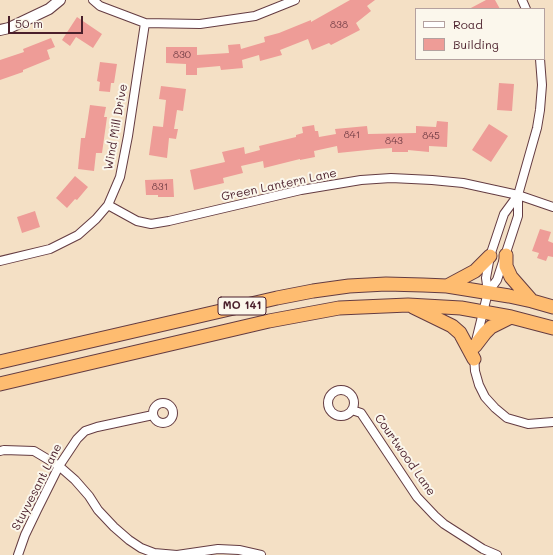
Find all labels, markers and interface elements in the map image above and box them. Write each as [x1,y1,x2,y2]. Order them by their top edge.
scale bar [10,8,85,34]
legend [415,8,545,60]
text: 50 m [15,15,43,31]
text: Road [453,16,483,32]
house number: 838 [330,19,348,31]
text: Building [453,36,499,52]
house number: 830 [173,49,191,61]
street label: Wind Mill Drive [101,83,131,171]
house number: 841 [344,129,360,141]
house number: 845 [422,130,440,142]
house number: 843 [385,135,403,147]
street label: Green Lantern Lane [220,166,338,204]
house number: 831 [152,181,168,193]
road number: MO 141 [218,297,266,315]
street label: Courtwood Lane [371,411,439,499]
street label: Stuyvesant Lane [9,441,65,533]

